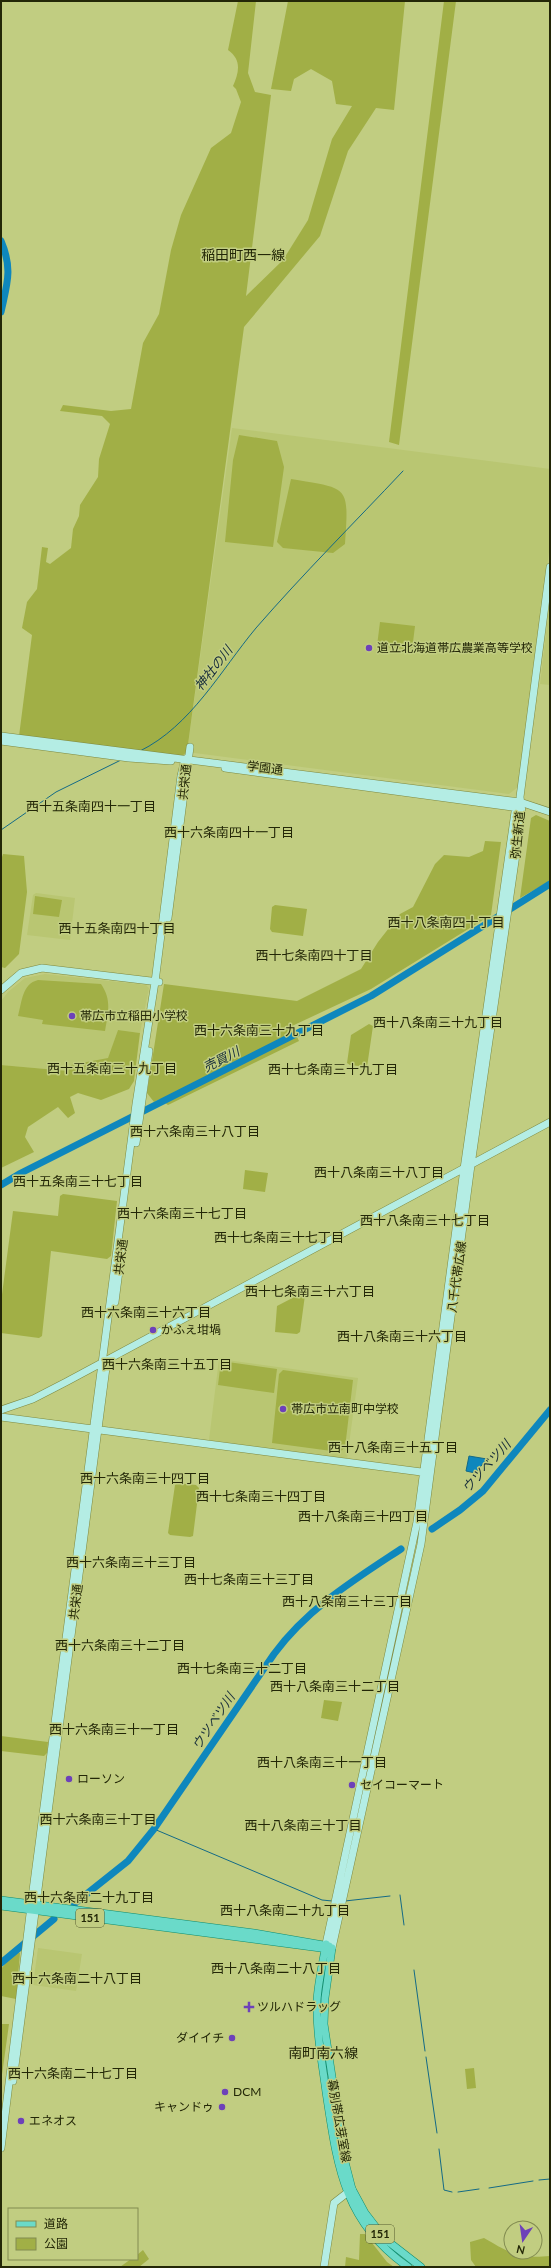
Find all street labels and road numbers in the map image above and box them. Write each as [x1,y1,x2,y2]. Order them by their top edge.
street label: 学園通 [246,758,284,777]
street label: 共栄通 [175,763,194,801]
street label: 弥生新道 [508,810,527,860]
street label: 共栄通 [111,1238,130,1276]
street label: 八千代帯広線 [444,1240,469,1314]
street label: 共栄通 [66,1583,85,1621]
road number: 151 [76,1909,104,1927]
street label: 幕別帯広芽室線 [325,2078,354,2164]
road number: 151 [366,2225,394,2243]

